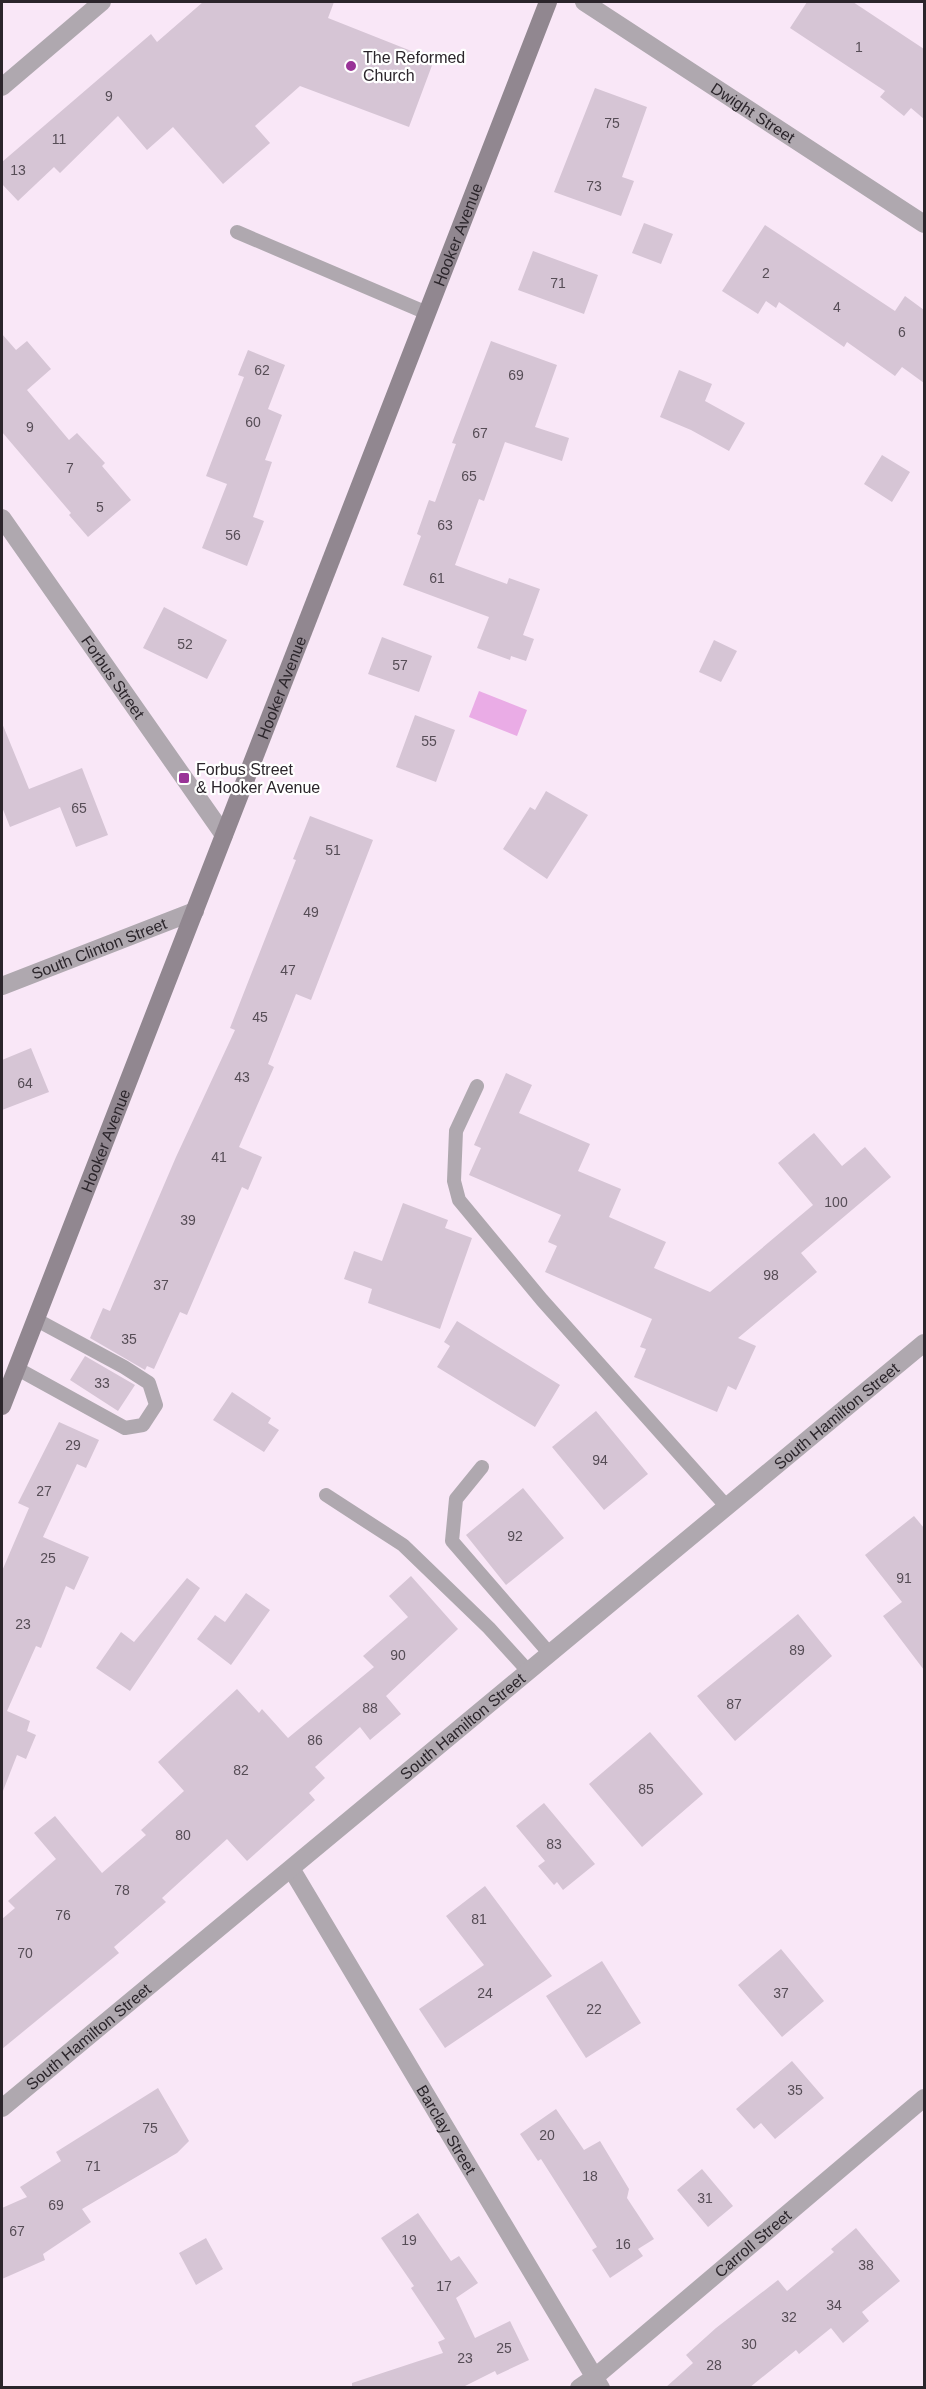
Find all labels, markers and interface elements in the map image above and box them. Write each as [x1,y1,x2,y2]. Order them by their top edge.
house number: 1 [855,39,863,55]
place label: The Reformed Church [363,49,465,84]
marker: The Reformed Church [344,59,358,73]
street label: Dwight Street [708,79,798,146]
house number: 9 [105,88,113,104]
house number: 75 [604,115,620,131]
house number: 11 [52,131,66,147]
house number: 13 [10,162,26,178]
house number: 73 [586,178,602,194]
street label: Hooker Avenue [430,180,485,288]
house number: 2 [762,265,770,281]
house number: 71 [550,275,566,291]
house number: 4 [833,299,841,315]
house number: 6 [898,324,906,340]
house number: 62 [254,362,270,378]
house number: 69 [508,367,524,383]
house number: 60 [245,414,261,430]
house number: 9 [26,419,34,435]
house number: 67 [472,425,488,441]
house number: 7 [66,460,74,476]
house number: 65 [461,468,477,484]
house number: 5 [96,499,104,515]
house number: 63 [437,517,453,533]
house number: 56 [225,527,241,543]
house number: 61 [429,570,445,586]
street label: Forbus Street [79,632,148,722]
street label: Hooker Avenue [254,633,309,741]
house number: 52 [177,636,193,652]
house number: 57 [392,657,408,673]
house number: 55 [421,733,437,749]
place label: Forbus Street & Hooker Avenue [196,761,320,796]
marker: Forbus Street & Hooker Avenue [177,771,191,785]
house number: 65 [71,800,87,816]
house number: 51 [325,842,341,858]
house number: 49 [303,904,319,920]
street label: South Clinton Street [29,914,169,982]
house number: 47 [280,962,296,978]
house number: 45 [252,1009,268,1025]
house number: 43 [234,1069,250,1085]
house number: 64 [17,1075,33,1091]
street label: Hooker Avenue [78,1086,133,1194]
house number: 41 [211,1149,227,1165]
house number: 100 [824,1194,848,1210]
house number: 39 [180,1212,196,1228]
house number: 98 [763,1267,779,1283]
house number: 37 [153,1277,169,1293]
house number: 35 [121,1331,137,1347]
street label: South Hamilton Street [771,1359,902,1472]
house number: 33 [94,1375,110,1391]
house number: 29 [65,1437,81,1453]
house number: 94 [592,1452,608,1468]
house number: 27 [36,1483,52,1499]
house number: 92 [507,1528,523,1544]
house number: 25 [40,1550,56,1566]
house number: 91 [896,1570,912,1586]
house number: 23 [15,1616,31,1632]
house number: 89 [789,1642,805,1658]
house number: 90 [390,1647,406,1663]
street label: South Hamilton Street [397,1669,528,1783]
house number: 87 [726,1696,742,1712]
house number: 88 [362,1700,378,1716]
house number: 86 [307,1732,323,1748]
house number: 82 [233,1762,249,1778]
house number: 85 [638,1781,654,1797]
house number: 80 [175,1827,191,1843]
house number: 83 [546,1836,562,1852]
house number: 78 [114,1882,130,1898]
house number: 76 [55,1907,71,1923]
house number: 81 [471,1911,487,1927]
house number: 70 [17,1945,33,1961]
street label: South Hamilton Street [22,1980,154,2093]
house number: 24 [477,1985,493,2001]
house number: 37 [773,1985,789,2001]
house number: 22 [586,2001,602,2017]
street label: Barclay Street [414,2082,480,2177]
house number: 35 [787,2082,803,2098]
house number: 75 [142,2120,158,2136]
house number: 20 [539,2127,555,2143]
house number: 71 [85,2158,101,2174]
house number: 18 [582,2168,598,2184]
house number: 31 [697,2190,713,2206]
house number: 69 [48,2197,64,2213]
street label: Carroll Street [711,2206,794,2280]
house number: 67 [9,2223,25,2239]
house number: 19 [401,2232,417,2248]
house number: 16 [615,2236,631,2252]
house number: 38 [858,2257,874,2273]
house number: 17 [436,2278,452,2294]
house number: 34 [826,2297,842,2313]
house number: 32 [781,2309,797,2325]
house number: 30 [741,2336,757,2352]
house number: 25 [496,2340,512,2356]
house number: 23 [457,2350,473,2366]
house number: 28 [706,2357,722,2373]

